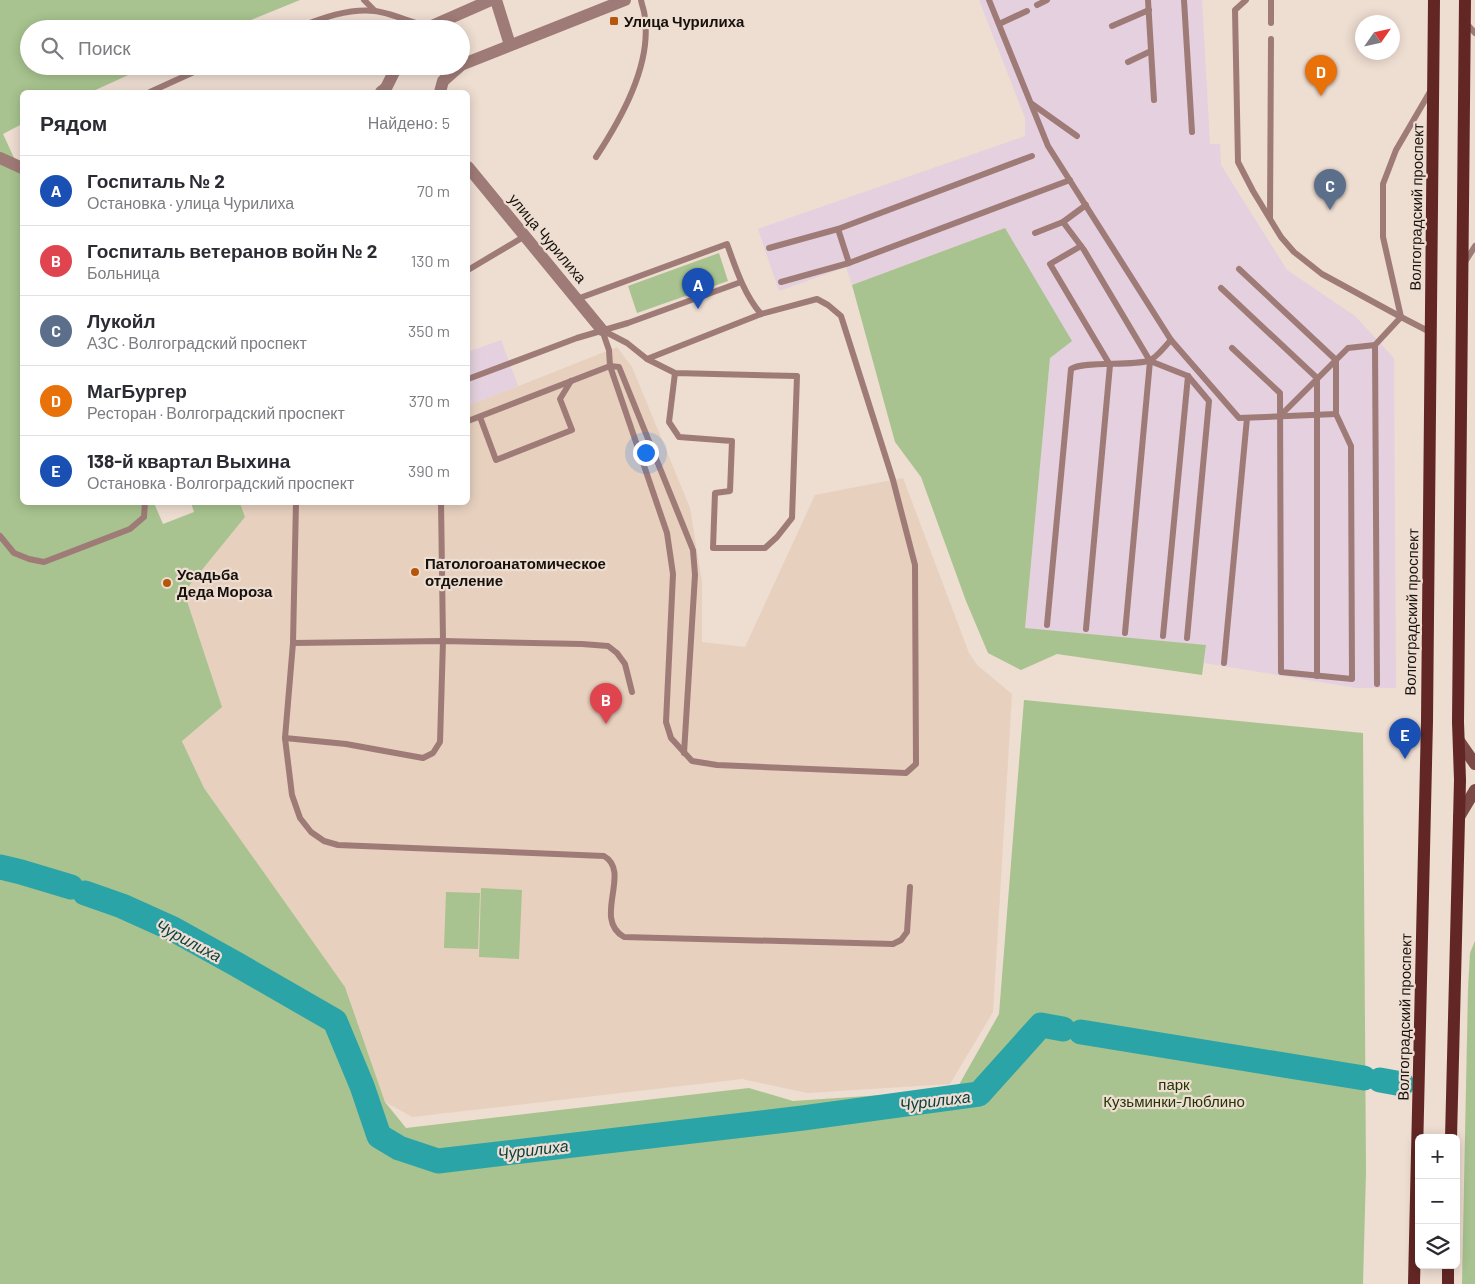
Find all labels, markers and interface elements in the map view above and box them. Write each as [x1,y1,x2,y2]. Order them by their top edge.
place label: Улица Чурилиха [624,12,745,30]
marker: Улица Чурилиха [608,15,620,27]
north arrow [1355,15,1400,60]
search box [20,20,470,75]
icon: search [38,34,66,62]
text: Поиск [78,36,131,59]
pin: D [1305,55,1337,96]
text: Рядом [40,110,107,135]
text: Найдено: 5 [368,113,450,132]
street label: Волгоградский проспект [1406,123,1426,291]
text: Госпиталь № 2 [87,169,225,192]
pin: C [1314,169,1346,210]
text: A [51,181,61,200]
text: 70 m [417,181,450,200]
street label: улица Чурилиха [505,190,591,287]
text: Остановка · улица Чурилиха [87,193,294,212]
text: Госпиталь ветеранов войн № 2 [87,239,377,262]
text: B [51,251,61,270]
text: 130 m [411,251,450,270]
text: Больница [87,263,160,282]
pin: A [682,268,714,309]
text: Лукойл [87,309,156,332]
text: C [51,321,61,340]
text: 350 m [408,321,450,340]
text: АЗС · Волгоградский проспект [87,333,307,352]
text: МагБургер [87,379,187,402]
text: D [51,391,61,410]
text: 370 m [409,391,450,410]
text: Ресторан · Волгоградский проспект [87,403,345,422]
your location [633,440,659,466]
text: 138-й квартал Выхина [87,449,290,472]
text: E [51,461,61,480]
text: 390 m [408,461,450,480]
text: Остановка · Волгоградский проспект [87,473,354,492]
street label: Волгоградский проспект [1401,528,1421,696]
place label: Патологоанатомическое отделение [425,554,606,589]
place label: Усадьба Деда Мороза [177,565,273,600]
marker: Патологоанатомическое отделение [409,566,421,578]
marker: Усадьба Деда Мороза [161,577,173,589]
pin: B [590,683,622,724]
pin: E [1389,718,1421,759]
water label: Чурилиха [153,915,225,965]
street label: Волгоградский проспект [1394,933,1414,1101]
park label: парк Кузьминки-Люблино [1103,1075,1245,1110]
water label: Чурилиха [898,1086,972,1114]
map controls [1415,1134,1460,1269]
button: + [1415,1134,1460,1179]
water label: Чурилиха [496,1135,570,1163]
button: − [1415,1179,1460,1224]
button: layers [1415,1224,1460,1269]

